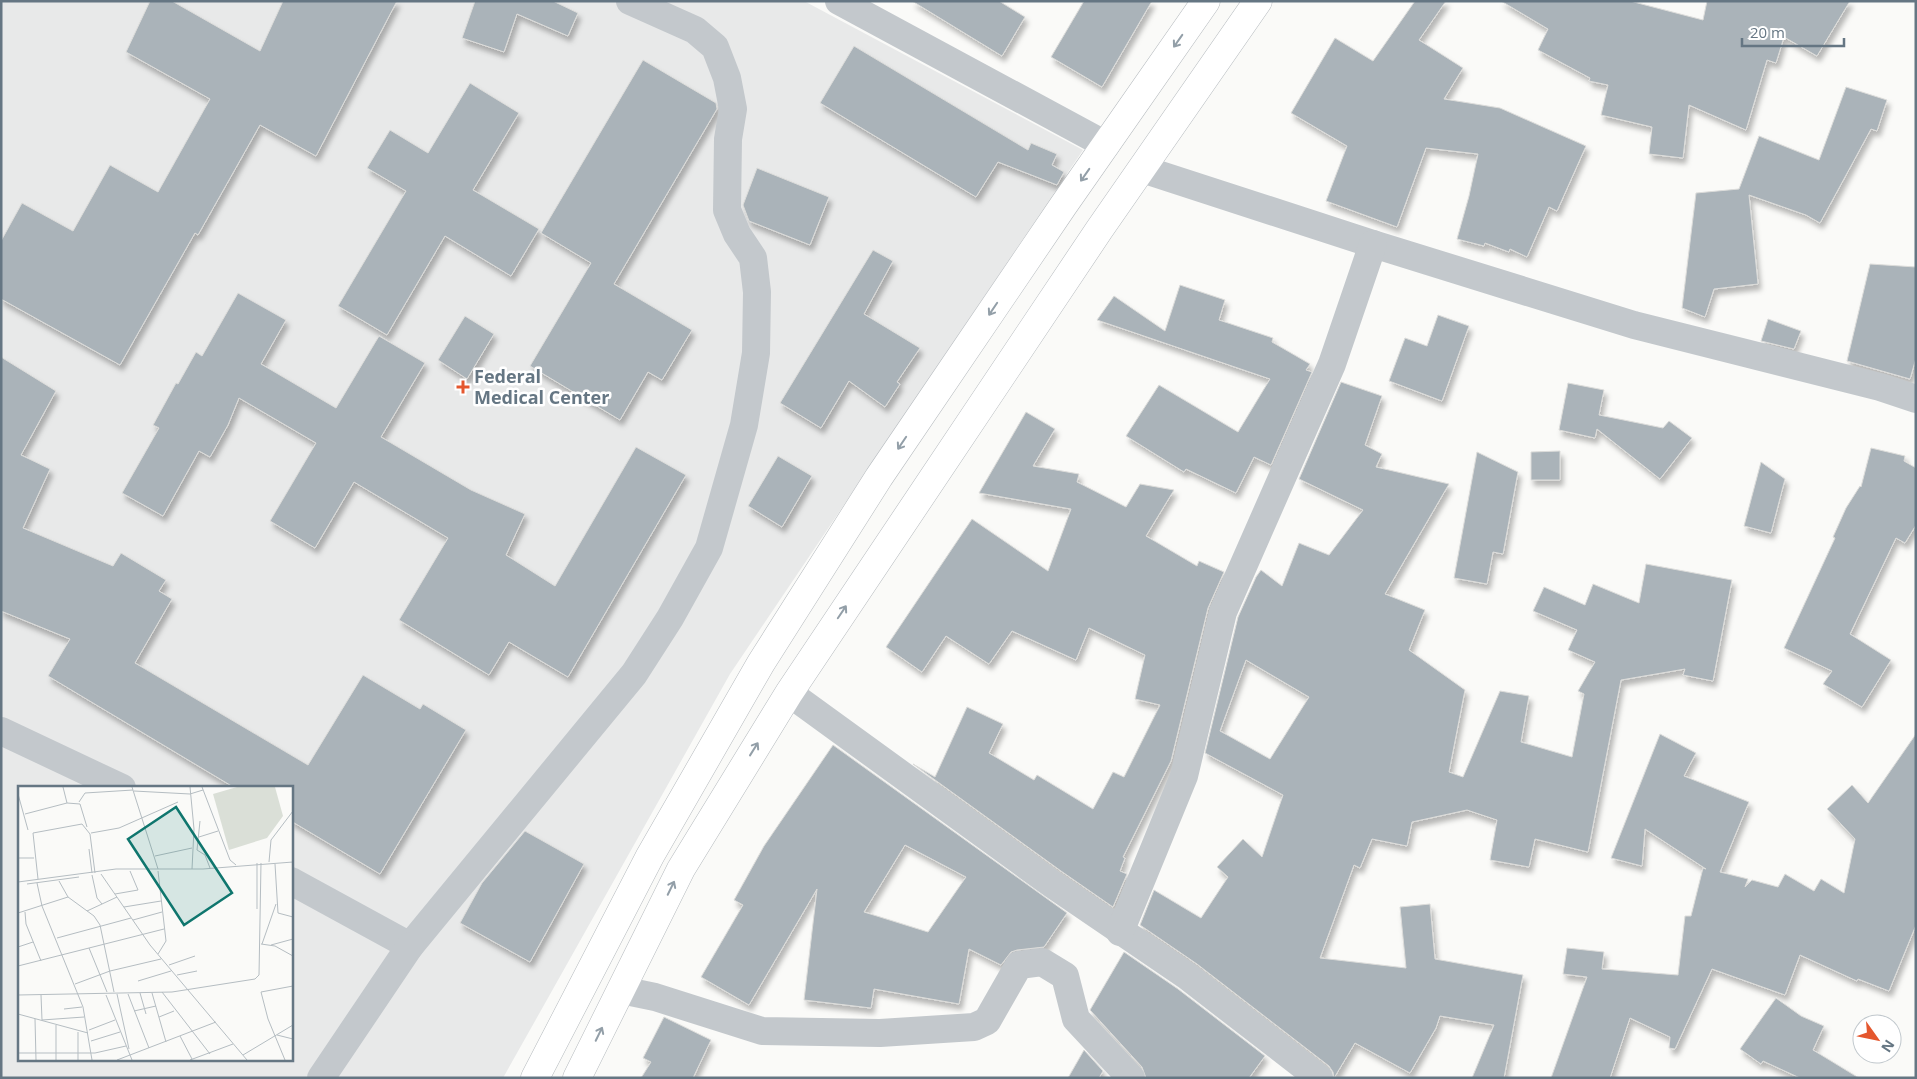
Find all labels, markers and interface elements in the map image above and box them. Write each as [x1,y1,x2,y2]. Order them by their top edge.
scale bar [1742,15,1844,47]
text: 20 m [1750,22,1785,42]
one-way arrow [1173,34,1183,48]
one-way arrow [1080,167,1090,181]
one-way arrow [988,302,998,316]
place label: Federal Medical Center [474,364,609,409]
marker: Federal Medical Center [456,380,470,394]
one-way arrow [897,436,907,450]
one-way arrow [837,606,847,620]
one-way arrow [750,743,760,757]
inset map [18,786,292,1062]
one-way arrow [666,881,676,896]
north arrow [1852,1014,1902,1064]
one-way arrow [595,1027,604,1042]
text: N [1877,1036,1899,1056]

